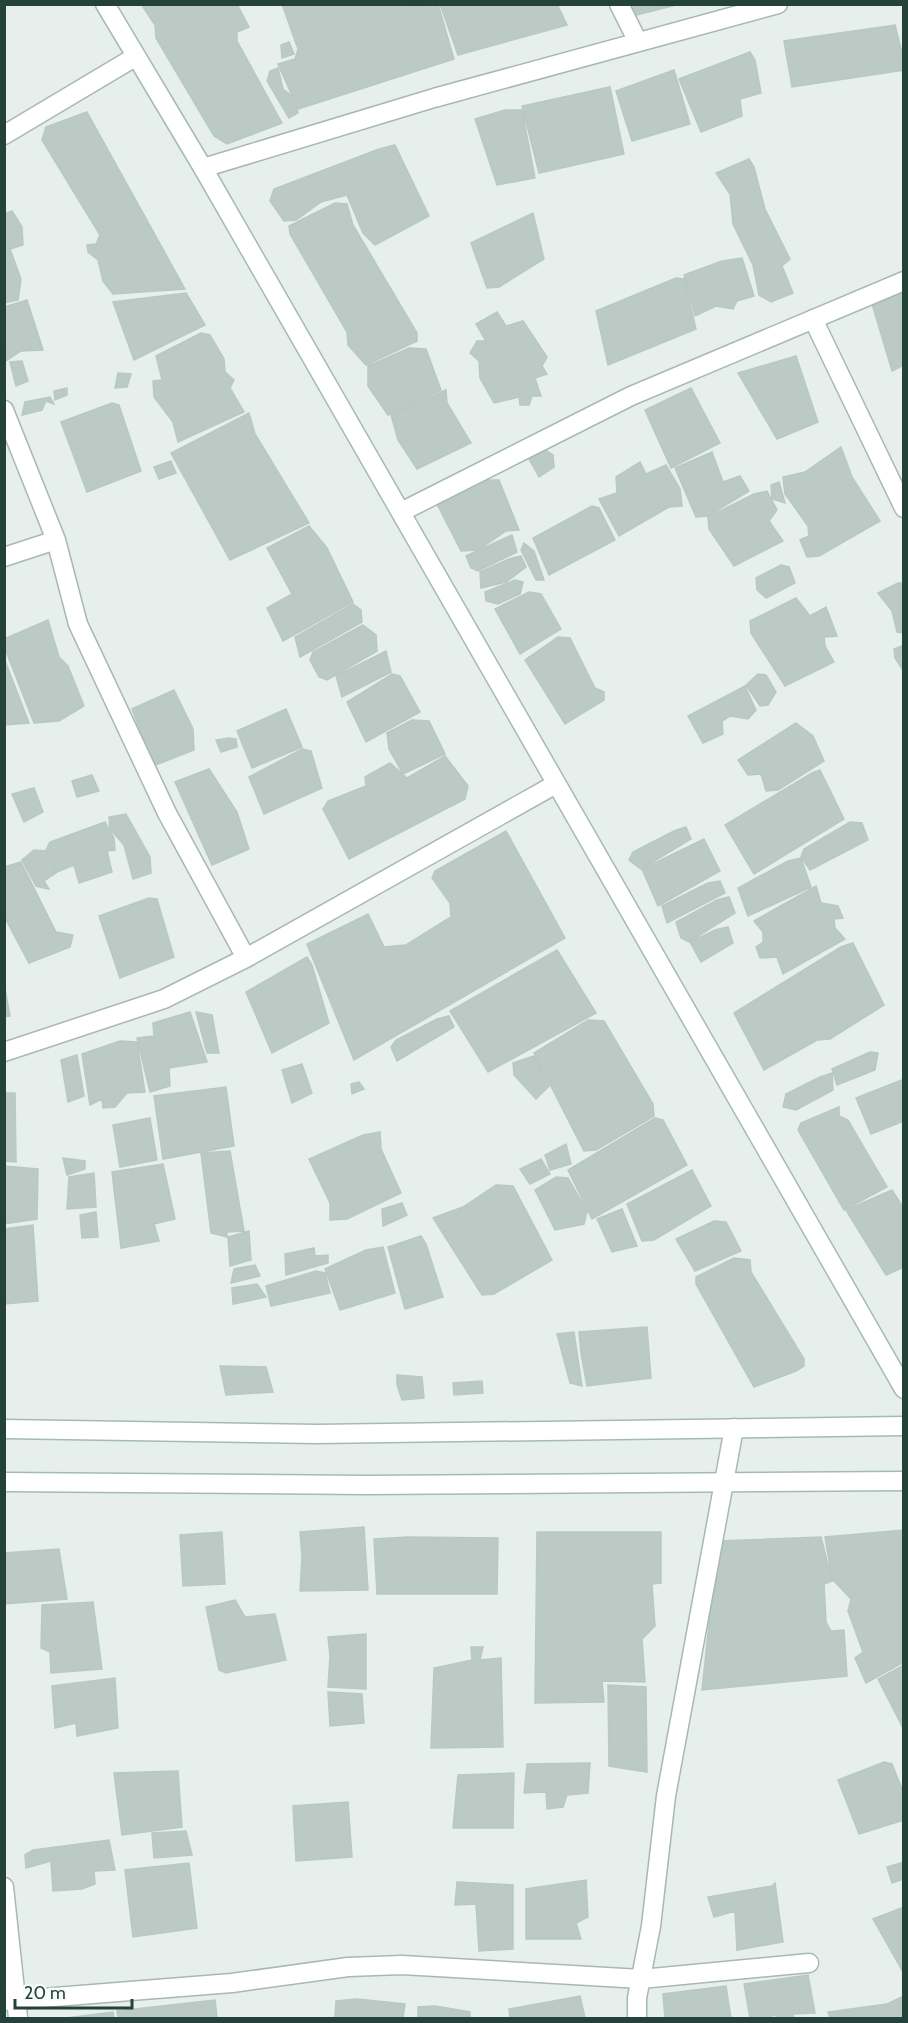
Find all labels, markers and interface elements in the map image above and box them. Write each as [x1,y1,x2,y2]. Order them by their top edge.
scale bar [15,1972,132,2010]
text: 20 m [24,1982,66,2004]

